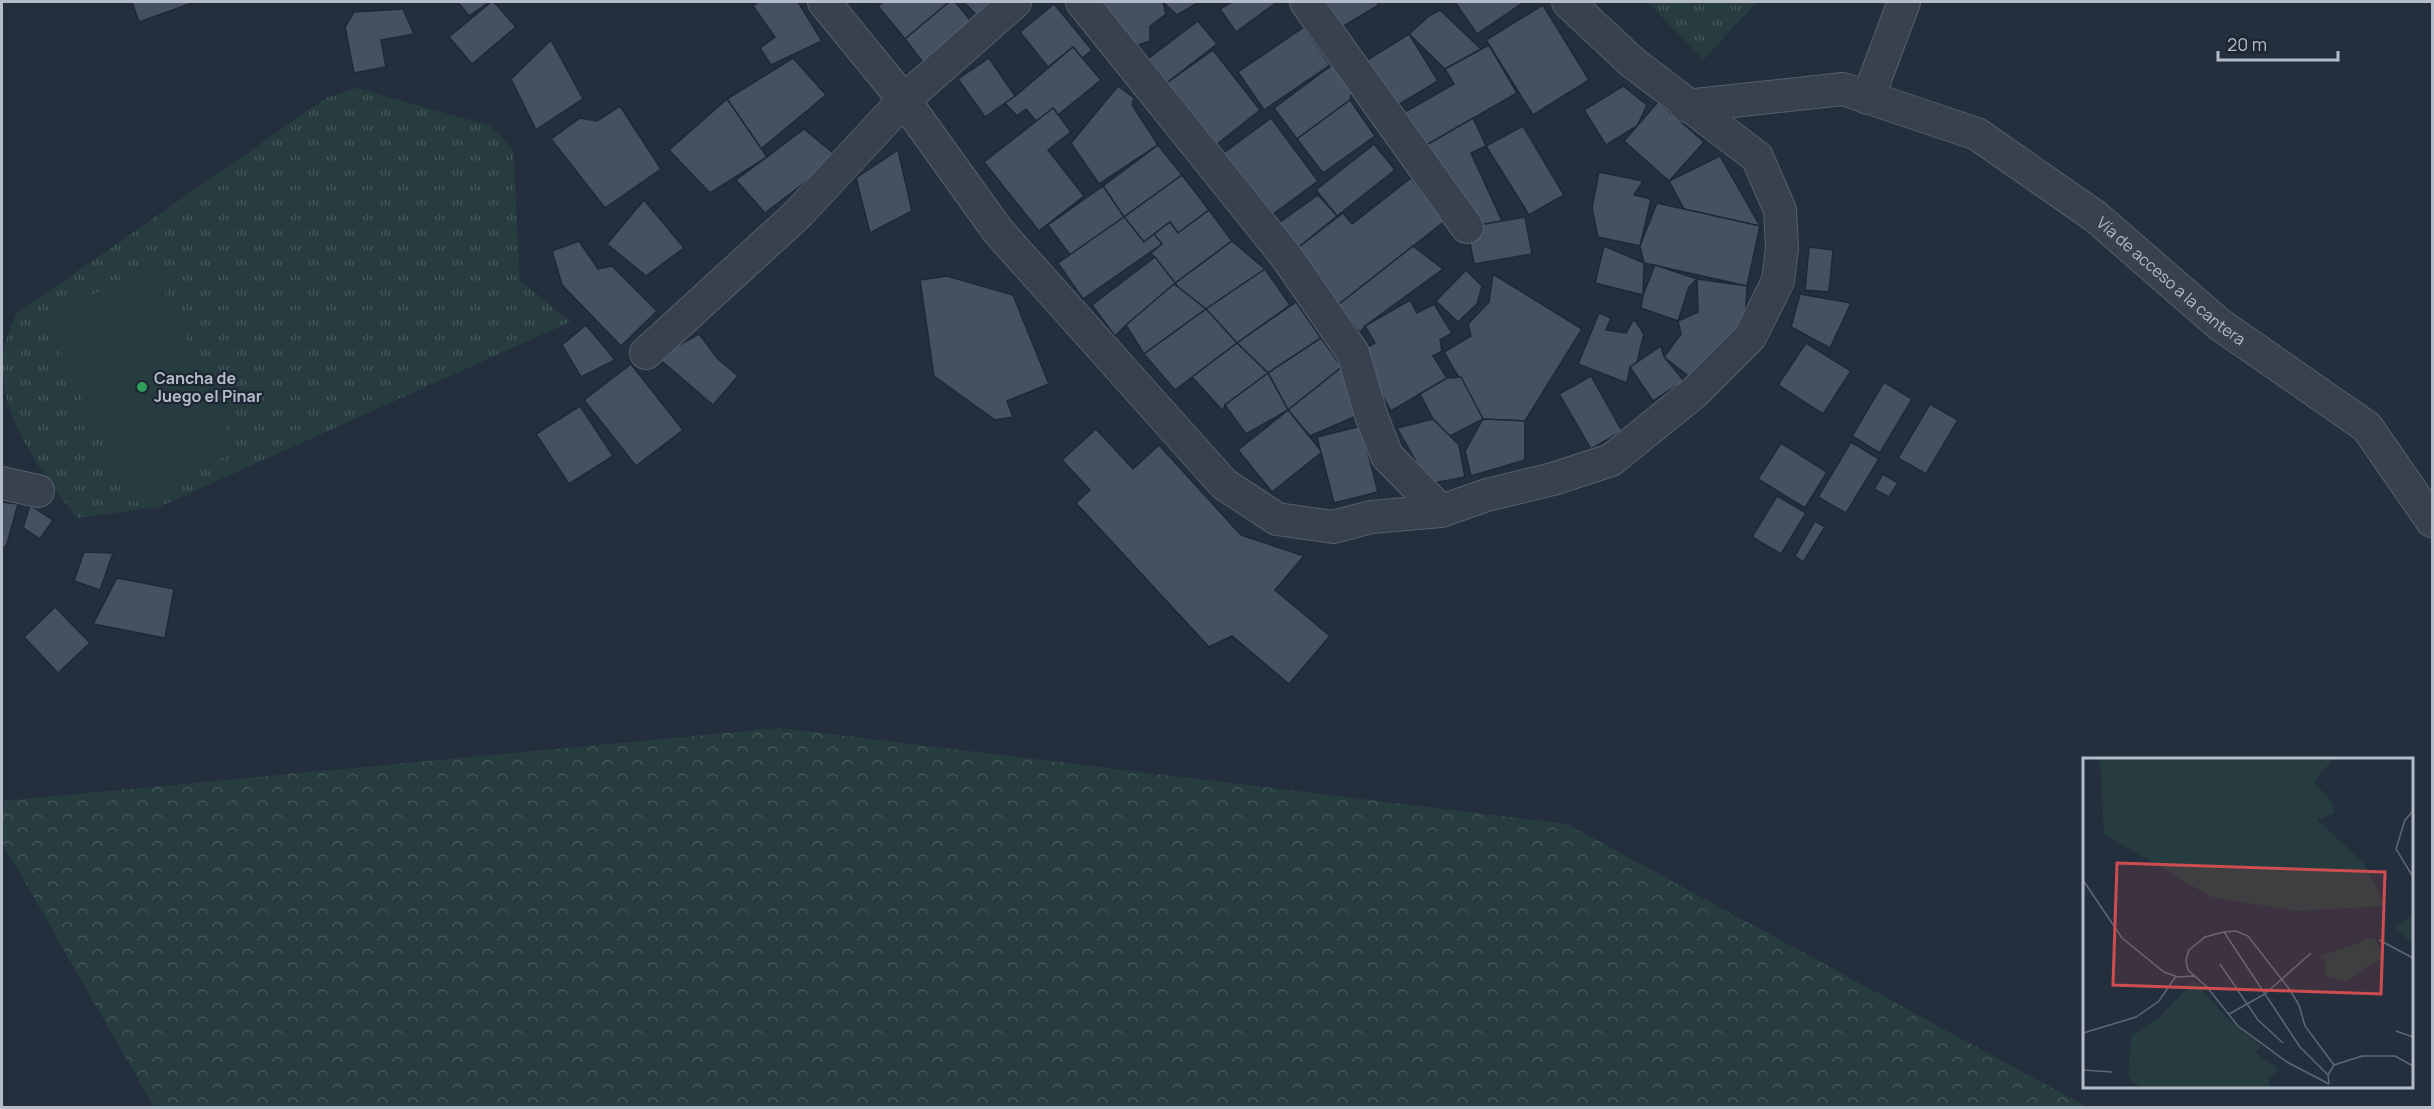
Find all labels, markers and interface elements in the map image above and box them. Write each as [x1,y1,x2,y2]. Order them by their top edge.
scale bar [2218,24,2338,62]
text: 20 m [2227,32,2267,56]
street label: Vía de acceso a la cantera [2092,211,2250,350]
place label: Cancha de Juego el Pinar [154,367,262,407]
marker: Cancha de Juego el Pinar [135,380,149,394]
inset map [2083,758,2413,1088]

